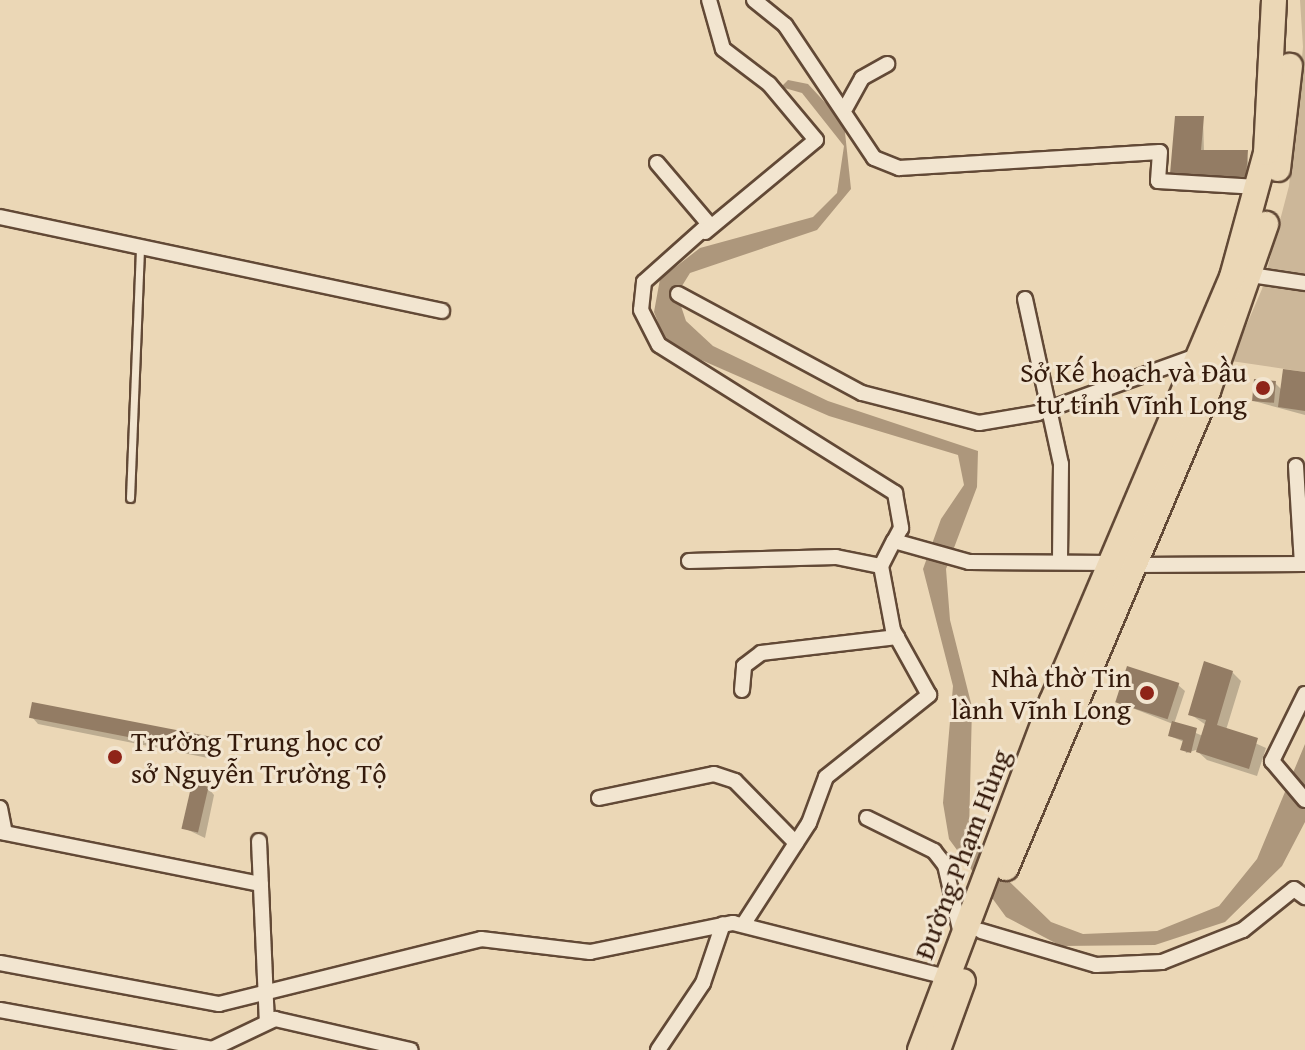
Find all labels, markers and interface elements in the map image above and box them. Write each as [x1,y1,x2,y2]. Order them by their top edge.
place label: Sở Kế hoạch và Đầu tư tỉnh Vĩnh Long [1020,355,1247,421]
marker: Sở Kế hoạch và Đầu tư tỉnh Vĩnh Long [1254,379,1272,397]
place label: Nhà thờ Tin lành Vĩnh Long [951,660,1131,726]
marker: Nhà thờ Tin lành Vĩnh Long [1138,684,1156,702]
place label: Trường Trung học cơ sở Nguyễn Trường Tộ [131,724,386,790]
street label: Đường Phạm Hùng [906,744,1018,964]
marker: Trường Trung học cơ sở Nguyễn Trường Tộ [106,748,124,766]

